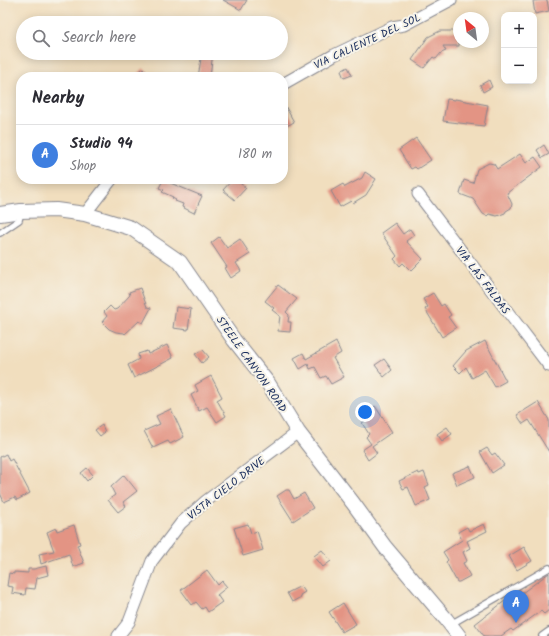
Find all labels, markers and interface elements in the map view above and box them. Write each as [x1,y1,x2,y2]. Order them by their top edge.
street label: VIA CALIENTE DEL SOL [311,9,424,75]
north arrow [453,12,489,48]
map controls [501,12,537,84]
button: + [501,12,537,48]
search box [16,16,288,60]
text: Search here [62,26,136,50]
icon: search [30,27,52,49]
button: − [501,48,537,84]
text: Nearby [32,85,84,112]
text: Studio 94 [70,132,133,156]
text: A [41,144,49,165]
text: 180 m [238,144,272,165]
text: Shop [70,156,96,177]
street label: VIA LAS FALDAS [451,243,514,319]
street label: STEELE CANYON ROAD [211,313,291,416]
your location [355,402,375,422]
street label: VISTA CIELO DRIVE [184,452,270,525]
pin: A [503,590,529,623]

